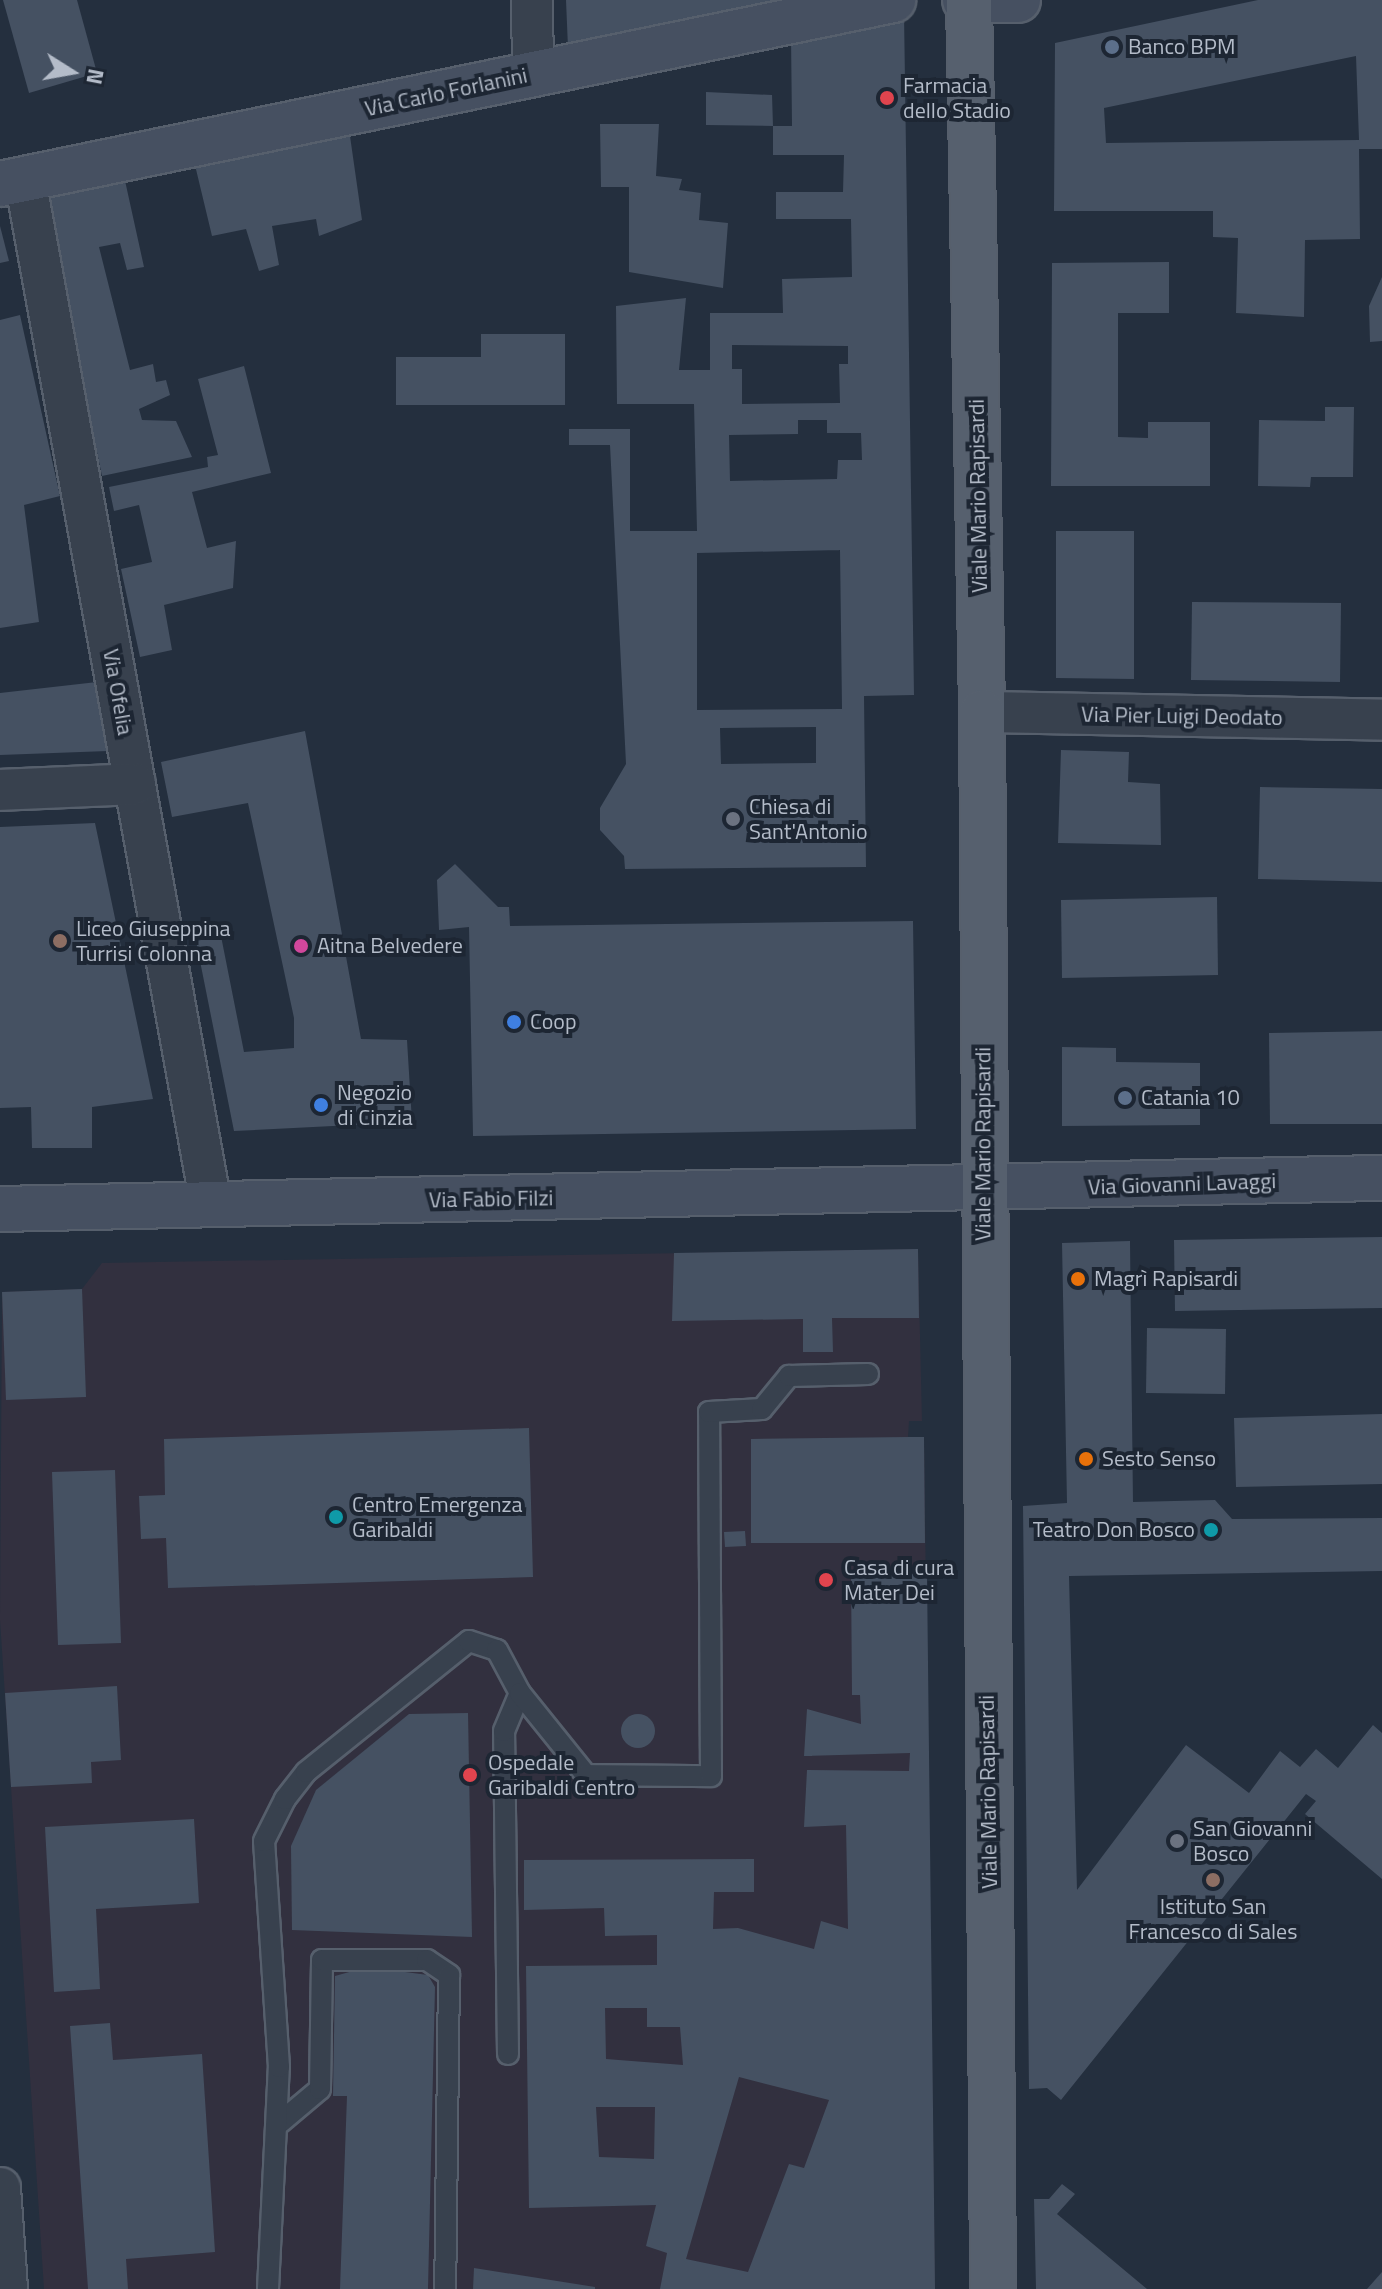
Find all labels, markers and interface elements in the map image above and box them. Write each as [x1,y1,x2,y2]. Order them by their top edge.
north arrow [32,32,112,112]
place label: Banco BPM [1128,34,1235,60]
marker: Banco BPM [1103,38,1121,56]
street label: Via Carlo Forlanini [362,62,530,122]
text: N [77,66,114,87]
place label: Farmacia dello Stadio [903,72,1011,124]
marker: Farmacia dello Stadio [878,89,896,107]
street label: Viale Mario Rapisardi [963,399,993,593]
street label: Via Ofelia [97,647,139,737]
street label: Via Pier Luigi Deodato [1081,701,1283,731]
place label: Chiesa di Sant'Antonio [749,793,867,844]
marker: Chiesa di Sant'Antonio [724,810,742,828]
place label: Liceo Giuseppina Turrisi Colonna [76,915,231,966]
marker: Liceo Giuseppina Turrisi Colonna [51,932,69,950]
place label: Aitna Belvedere [317,933,463,959]
marker: Aitna Belvedere [292,937,310,955]
place label: Coop [530,1009,577,1035]
marker: Coop [505,1013,523,1031]
street label: Viale Mario Rapisardi [970,1047,996,1241]
place label: Negozio di Cinzia [337,1079,413,1130]
place label: Catania 10 [1141,1085,1240,1111]
marker: Catania 10 [1116,1089,1134,1107]
marker: Negozio di Cinzia [312,1096,330,1114]
street label: Via Giovanni Lavaggi [1087,1168,1277,1200]
street label: Via Fabio Filzi [429,1185,553,1213]
place label: Magrì Rapisardi [1094,1266,1238,1292]
marker: Magrì Rapisardi [1069,1270,1087,1288]
place label: Sesto Senso [1102,1446,1216,1472]
marker: Sesto Senso [1077,1450,1095,1468]
place label: Centro Emergenza Garibaldi [352,1491,523,1542]
marker: Centro Emergenza Garibaldi [327,1508,345,1526]
place label: Teatro Don Bosco [1033,1517,1195,1543]
marker: Teatro Don Bosco [1202,1521,1220,1539]
place label: Casa di cura Mater Dei [844,1554,954,1606]
marker: Casa di cura Mater Dei [815,1569,837,1591]
street label: Viale Mario Rapisardi [973,1695,1003,1889]
place label: Ospedale Garibaldi Centro [488,1749,635,1800]
marker: Ospedale Garibaldi Centro [459,1764,481,1786]
place label: San Giovanni Bosco [1193,1815,1312,1866]
marker: San Giovanni Bosco [1168,1832,1186,1850]
marker: Istituto San Francesco di Sales [1204,1871,1222,1889]
place label: Istituto San Francesco di Sales [1129,1893,1297,1944]

